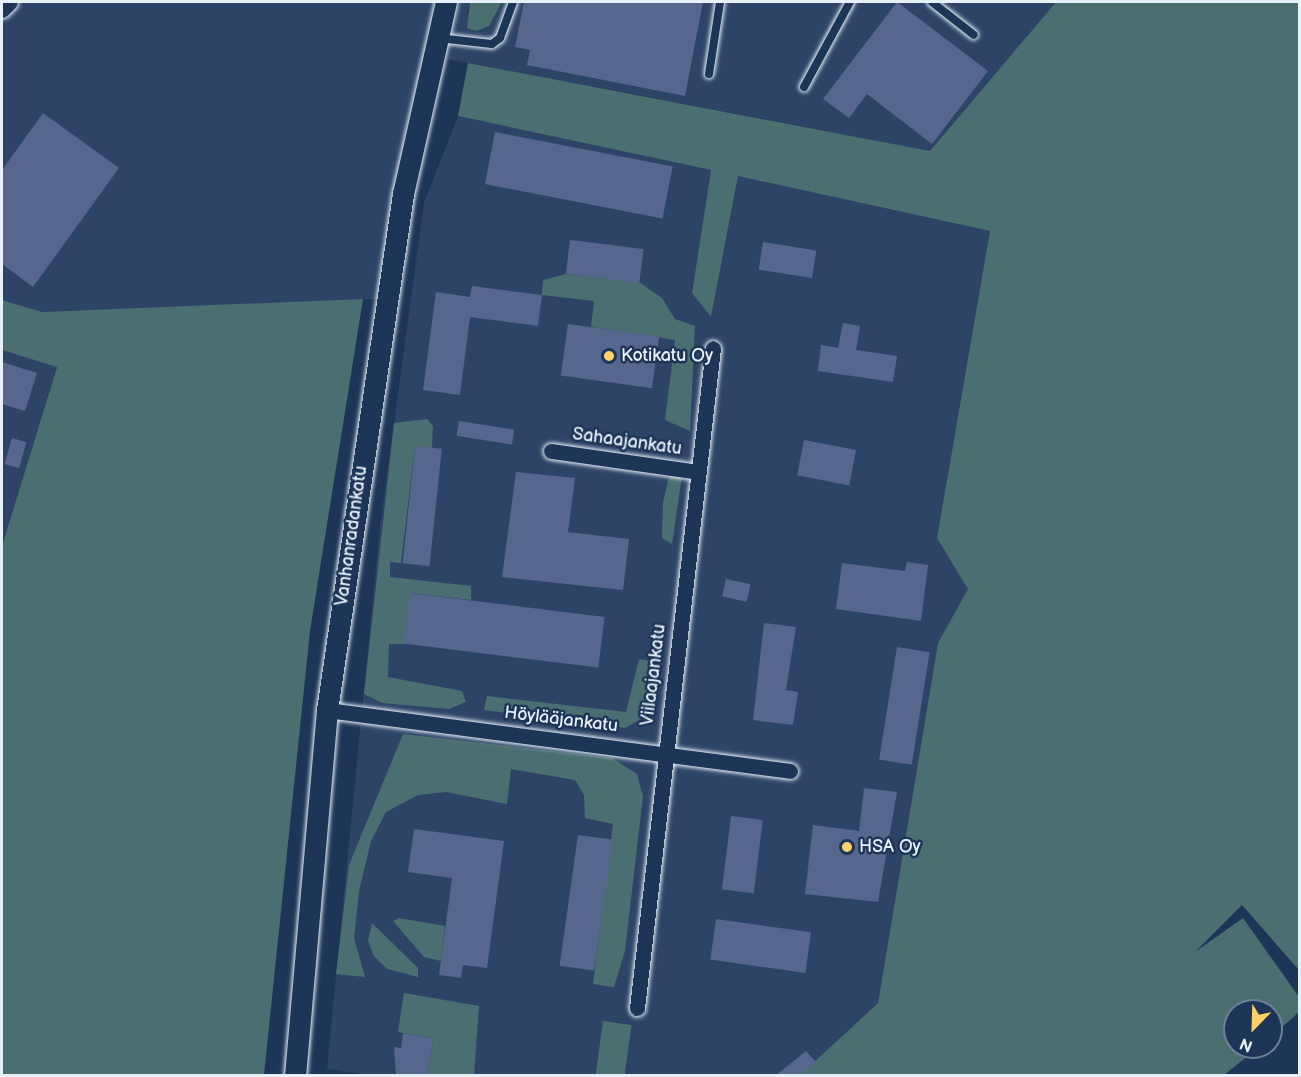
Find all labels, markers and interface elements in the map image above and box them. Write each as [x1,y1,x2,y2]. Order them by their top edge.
place label: Kotikatu Oy [621,345,713,367]
marker: Kotikatu Oy [602,349,616,363]
street label: Sahaajankatu [571,424,683,460]
street label: Vanhanradankatu [331,464,373,608]
street label: Viilaajankatu [637,623,671,727]
street label: Höylääjankatu [503,702,619,738]
place label: HSA Oy [859,836,921,858]
marker: HSA Oy [840,840,854,854]
north arrow [1223,999,1283,1059]
text: N [1237,1033,1256,1055]

